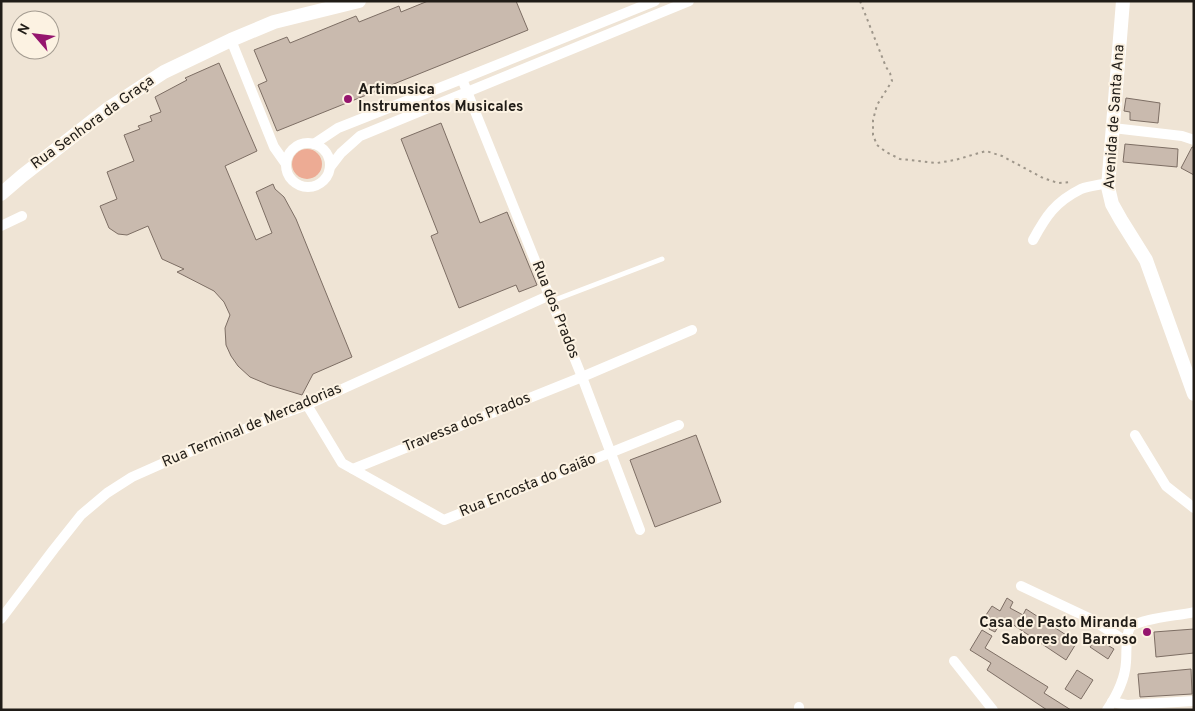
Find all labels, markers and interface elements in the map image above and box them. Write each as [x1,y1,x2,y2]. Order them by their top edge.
north arrow [10,10,60,60]
text: N [15,21,35,38]
street label: Avenida de Santa Ana [1100,44,1130,190]
street label: Rua Senhora da Graça [28,72,158,174]
place label: Artimusica Instrumentos Musicales [358,81,524,117]
marker: Artimusica Instrumentos Musicales [342,93,354,105]
street label: Rua dos Prados [527,258,583,362]
street label: Rua Terminal de Mercadorias [159,379,345,473]
street label: Travessa dos Prados [401,389,533,457]
street label: Rua Encosta do Gaião [457,450,599,522]
place label: Casa de Pasto Miranda Sabores do Barroso [979,614,1137,650]
marker: Casa de Pasto Miranda Sabores do Barroso [1141,626,1153,638]

